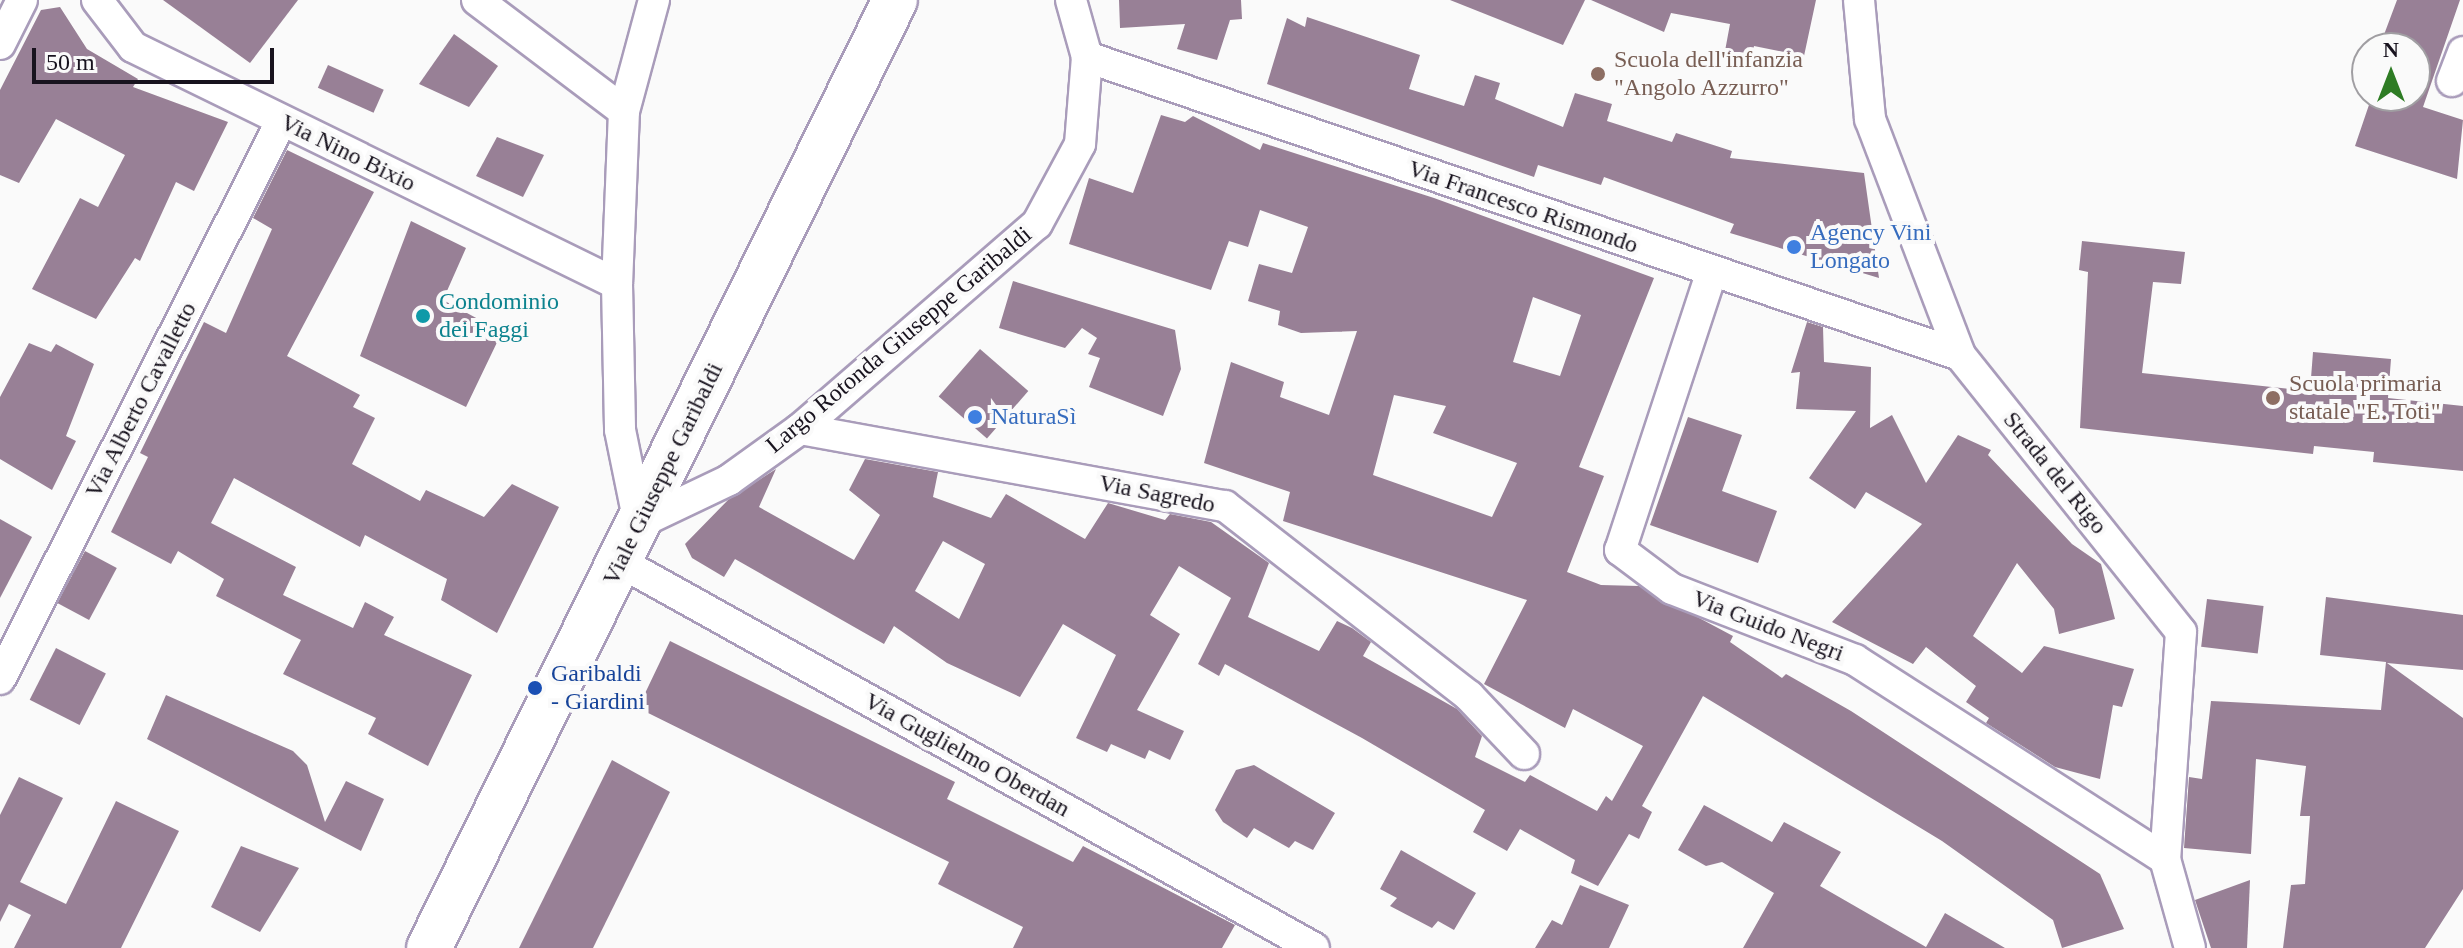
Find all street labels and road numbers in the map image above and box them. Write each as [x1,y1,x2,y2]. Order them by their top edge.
street label: Via Nino Bixio [276,108,420,198]
street label: Via Francesco Rismondo [1404,154,1642,260]
street label: Largo Rotonda Giuseppe Garibaldi [760,221,1038,459]
street label: Via Alberto Cavalletto [79,297,203,503]
street label: Viale Giuseppe Garibaldi [597,358,729,590]
street label: Strada del Rigo [1997,406,2113,540]
street label: Via Sagredo [1096,469,1218,519]
street label: Via Guido Negri [1688,584,1848,668]
street label: Via Guglielmo Oberdan [859,687,1075,823]

